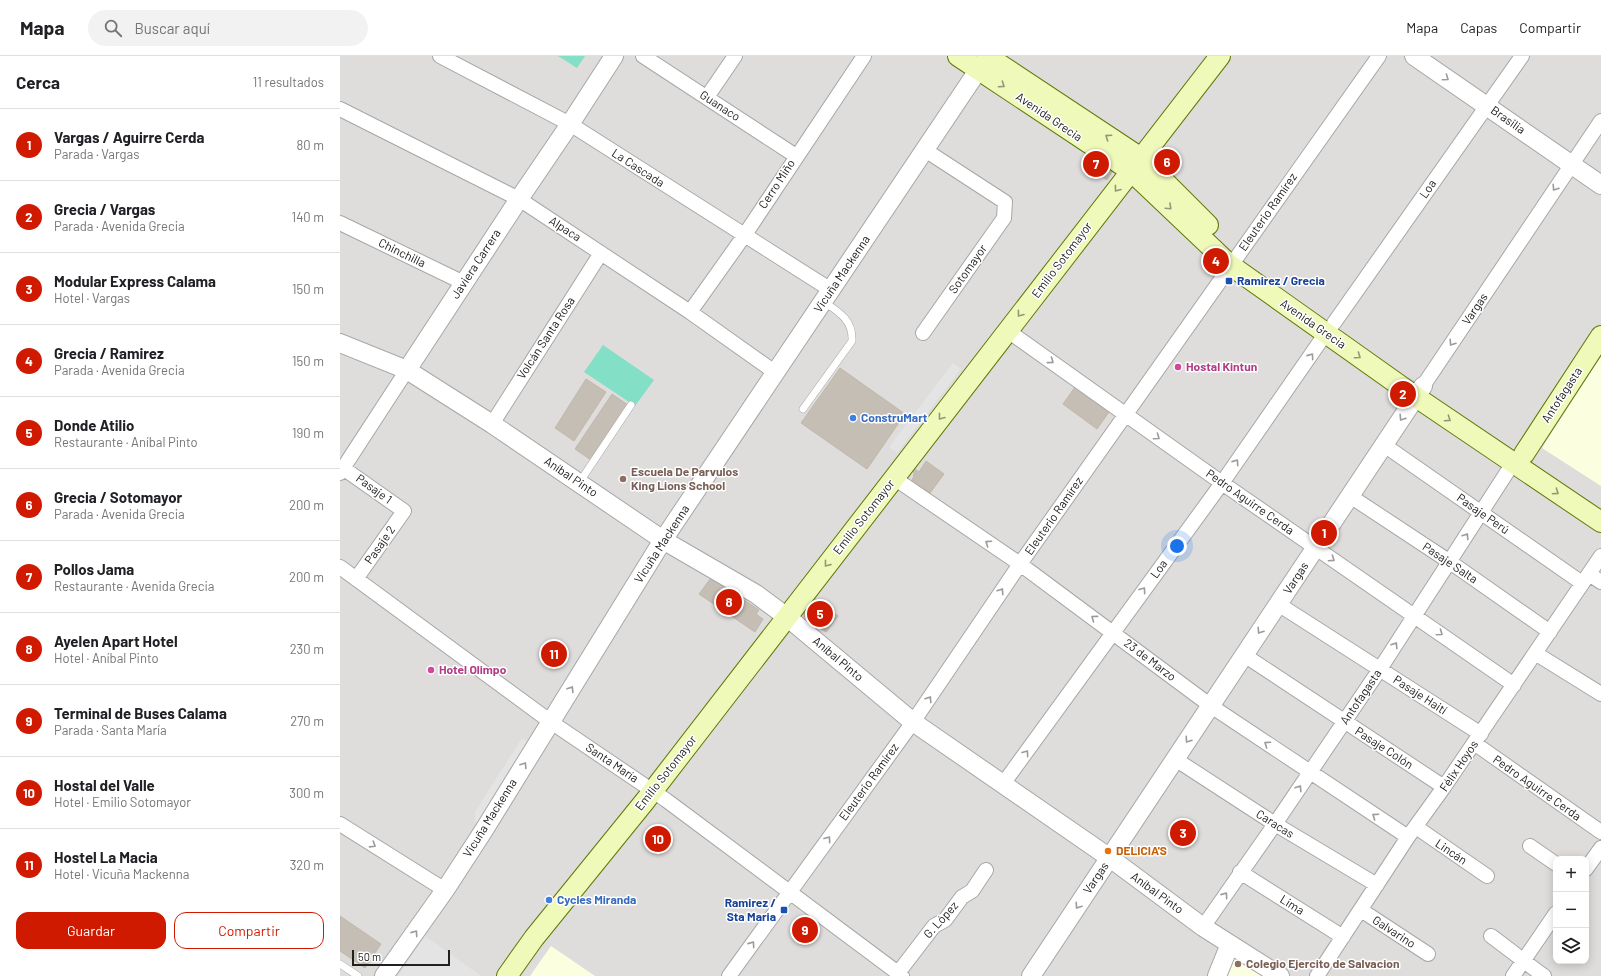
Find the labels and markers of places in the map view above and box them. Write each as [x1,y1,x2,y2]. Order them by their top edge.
pin: 6 [1154,147,1180,177]
pin: 7 [1083,149,1109,179]
pin: 4 [1203,246,1229,276]
place label: Ramirez / Grecia [1237,273,1325,287]
marker: Ramirez / Grecia [1224,276,1234,286]
place label: Hostal Kintun [1186,359,1257,373]
marker: Hostal Kintun [1173,362,1183,372]
pin: 2 [1390,379,1416,409]
place label: ConstruMart [861,410,928,424]
marker: ConstruMart [848,413,858,423]
place label: Escuela De Parvulos King Lions School [631,464,738,492]
marker: Escuela De Parvulos King Lions School [618,474,628,484]
pin: 1 [1311,518,1337,548]
pin: 8 [716,587,742,617]
pin: 5 [807,599,833,629]
pin: 11 [541,639,567,669]
place label: Hotel Olimpo [439,662,507,676]
marker: Hotel Olimpo [426,665,436,675]
pin: 3 [1170,818,1196,848]
pin: 10 [645,824,671,854]
place label: DELICIA'S [1116,843,1167,857]
marker: DELICIA'S [1103,846,1113,856]
place label: Cycles Miranda [557,892,636,906]
marker: Cycles Miranda [544,895,554,905]
place label: Ramirez / Sta Maria [725,895,776,923]
marker: Ramirez / Sta Maria [779,905,789,915]
pin: 9 [792,915,818,945]
place label: Colegio Ejercito de Salvacion [1246,956,1399,970]
marker: Colegio Ejercito de Salvacion [1233,959,1243,969]

